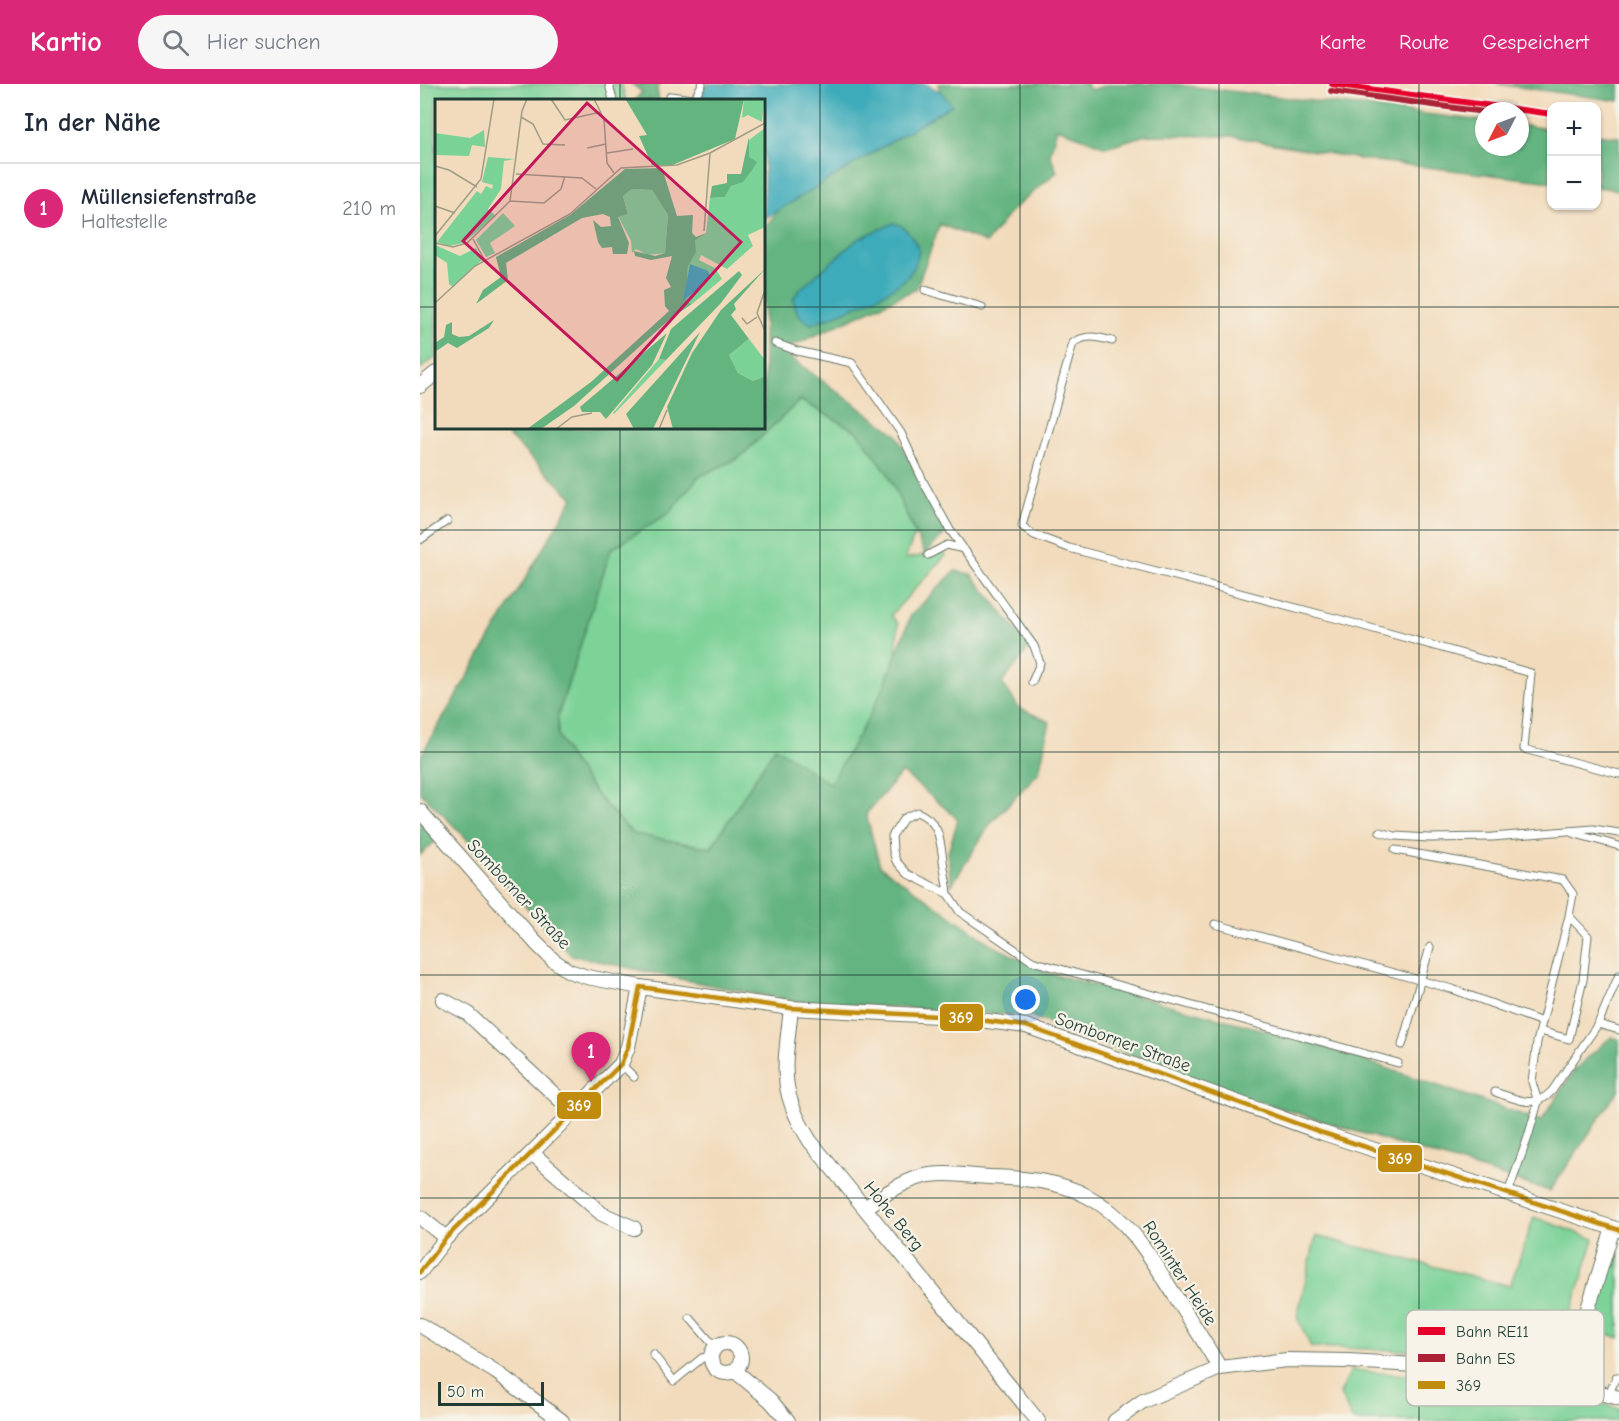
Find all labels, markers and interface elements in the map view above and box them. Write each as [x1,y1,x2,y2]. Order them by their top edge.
search box [138,15,558,69]
text: Kartio [30,26,102,58]
icon: search [159,26,192,59]
text: Hier suchen [207,29,321,55]
text: Karte [1319,30,1366,54]
text: Route [1399,30,1449,54]
text: Gespeichert [1482,30,1589,54]
inset map [435,99,765,429]
north arrow [1475,102,1529,156]
map controls [1547,102,1601,210]
button: + [1547,102,1601,156]
text: In der Nähe [24,108,161,138]
button: − [1547,156,1601,210]
text: Müllensiefenstraße [81,184,256,210]
text: 1 [40,197,47,220]
text: 210 m [342,197,396,220]
text: Haltestelle [81,210,168,233]
street label: Somborner Straße [462,835,575,954]
your location [1011,985,1040,1014]
line badge: 369 [939,1003,984,1032]
street label: Somborner Straße [1052,1008,1193,1077]
text: 369 [949,1009,973,1027]
pin: 1 [572,1032,610,1082]
line badge: 369 [556,1091,602,1120]
text: 369 [567,1097,591,1115]
line badge: 369 [1377,1144,1423,1173]
text: 369 [1388,1150,1412,1168]
street label: Hohe Berg [859,1177,928,1255]
street label: Rominter Heide [1138,1217,1221,1329]
legend [1406,1310,1604,1406]
text: Bahn RE11 [1456,1323,1529,1341]
text: Bahn ES [1456,1350,1516,1368]
text: 369 [1456,1377,1481,1395]
scale bar [438,1379,544,1406]
text: 50 m [447,1383,484,1401]

